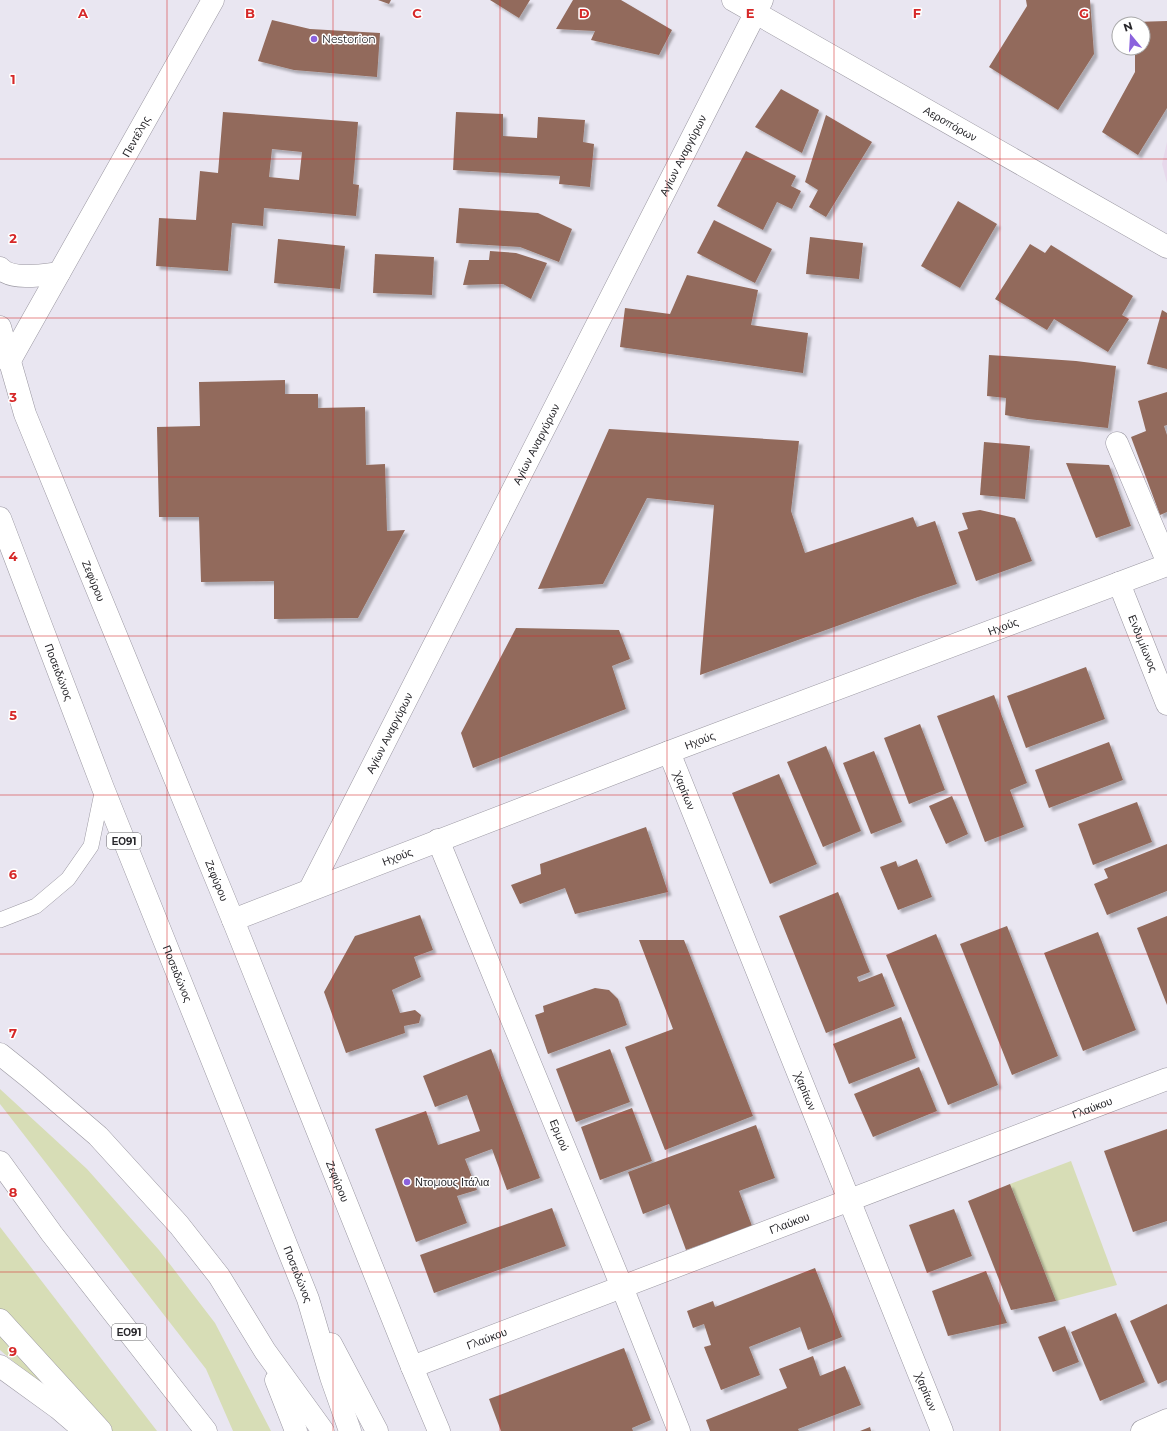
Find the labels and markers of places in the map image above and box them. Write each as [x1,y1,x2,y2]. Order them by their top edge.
place label: Nestorion [322,32,376,46]
marker: Nestorion [309,34,319,44]
place label: Ντομους Ιτάλια [415,1175,490,1189]
marker: Ντομους Ιτάλια [402,1177,412,1187]

